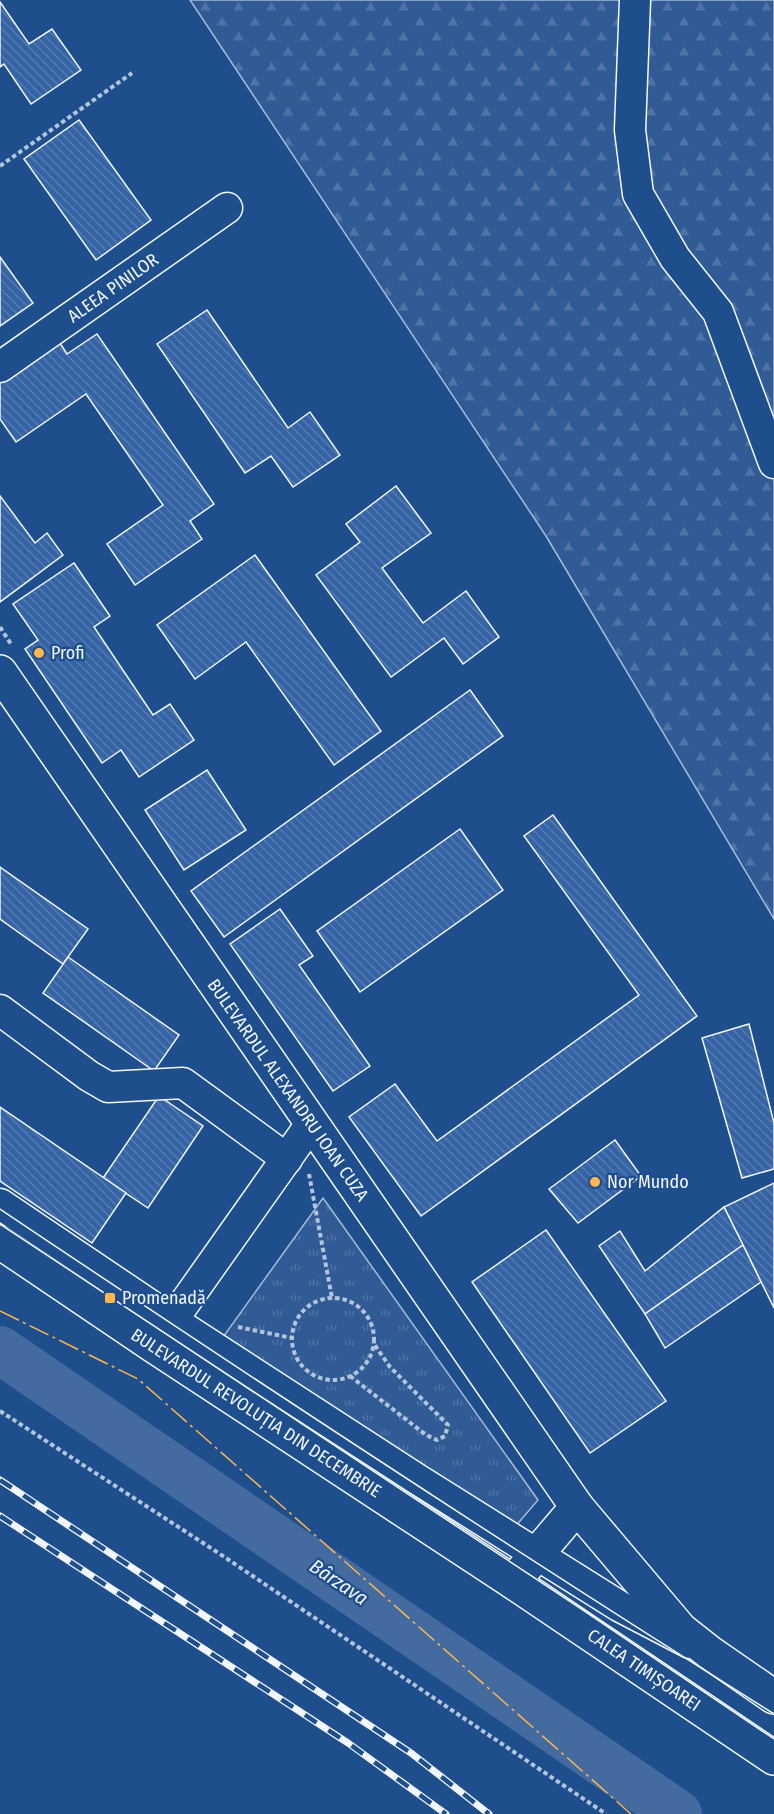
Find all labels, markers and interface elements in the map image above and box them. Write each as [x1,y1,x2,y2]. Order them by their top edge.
street label: ALEEA PINILOR [63,248,163,327]
place label: Profi [51,642,85,664]
marker: Profi [32,646,46,660]
street label: BULEVARDUL ALEXANDRU IOAN CUZA [203,975,374,1206]
place label: Nor Mundo [607,1171,689,1193]
marker: Nor Mundo [588,1175,602,1189]
place label: Promenadă [122,1287,206,1309]
marker: Promenadă [103,1291,117,1305]
street label: BULEVARDUL REVOLUȚIA DIN DECEMBRIE [127,1324,385,1502]
water label: Bârzava [305,1554,373,1610]
street label: CALEA TIMIȘOAREI [583,1624,705,1716]

